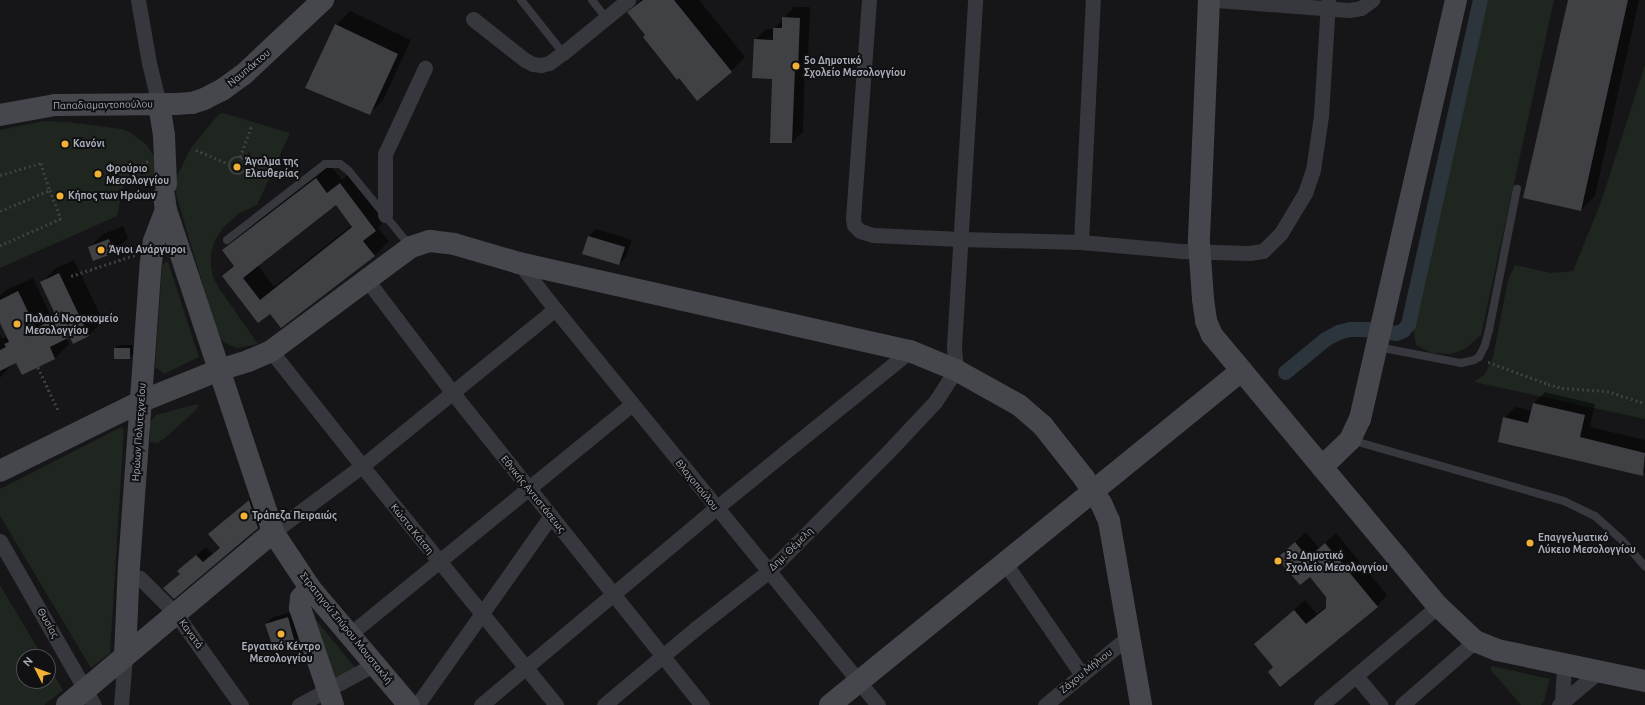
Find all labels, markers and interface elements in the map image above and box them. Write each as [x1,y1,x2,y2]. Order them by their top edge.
street label: Ναυπάκτου [225,47,273,89]
place label: 5ο Δημοτικό Σχολείο Μεσολογγίου [804,54,906,78]
marker: 5ο Δημοτικό Σχολείο Μεσολογγίου [791,61,801,71]
street label: Παπαδιαμαντοπούλου [53,98,153,112]
place label: Κανόνι [73,138,105,150]
marker: Κανόνι [60,139,70,149]
place label: Άγαλμα της Ελευθερίας [245,155,299,178]
place label: Φρούριο Μεσολογγίου [106,162,169,186]
marker: Άγαλμα της Ελευθερίας [232,162,242,172]
marker: Φρούριο Μεσολογγίου [93,169,103,179]
place label: Κήπος των Ηρώων [68,190,156,202]
marker: Κήπος των Ηρώων [55,191,65,201]
place label: Άγιοι Ανάργυροι [109,244,186,256]
marker: Άγιοι Ανάργυροι [96,245,106,255]
place label: Παλαιό Νοσοκομείο Μεσολογγίου [25,312,118,336]
marker: Παλαιό Νοσοκομείο Μεσολογγίου [12,319,22,329]
street label: Ηρώων Πολυτεχνείου [130,382,148,482]
street label: Εθνικής Αντιστάσεως [498,453,568,535]
street label: Βλαχοπούλου [673,457,721,513]
street label: Κώστα Κάτση [388,501,436,557]
place label: Τράπεζα Πειραιώς [252,510,337,522]
marker: Τράπεζα Πειραιώς [239,511,249,521]
street label: Δημ. Θέμελη [766,525,816,573]
place label: Επαγγελματικό Λύκειο Μεσολογγίου [1538,531,1636,554]
marker: Επαγγελματικό Λύκειο Μεσολογγίου [1525,538,1535,548]
place label: 3ο Δημοτικό Σχολείο Μεσολογγίου [1286,549,1388,572]
marker: 3ο Δημοτικό Σχολείο Μεσολογγίου [1273,556,1283,566]
street label: Στρατηγού Σπύρου Μουστακλή [297,570,395,686]
street label: Θυσίας [35,606,61,640]
street label: Κανατά [176,617,206,651]
marker: Eργατικό Κέντρο Μεσολογγίου [276,629,286,639]
place label: Eργατικό Κέντρο Μεσολογγίου [242,640,320,664]
street label: Ζάχου Μήλιου [1057,646,1115,696]
north arrow [16,649,56,689]
text: N [21,655,35,669]

